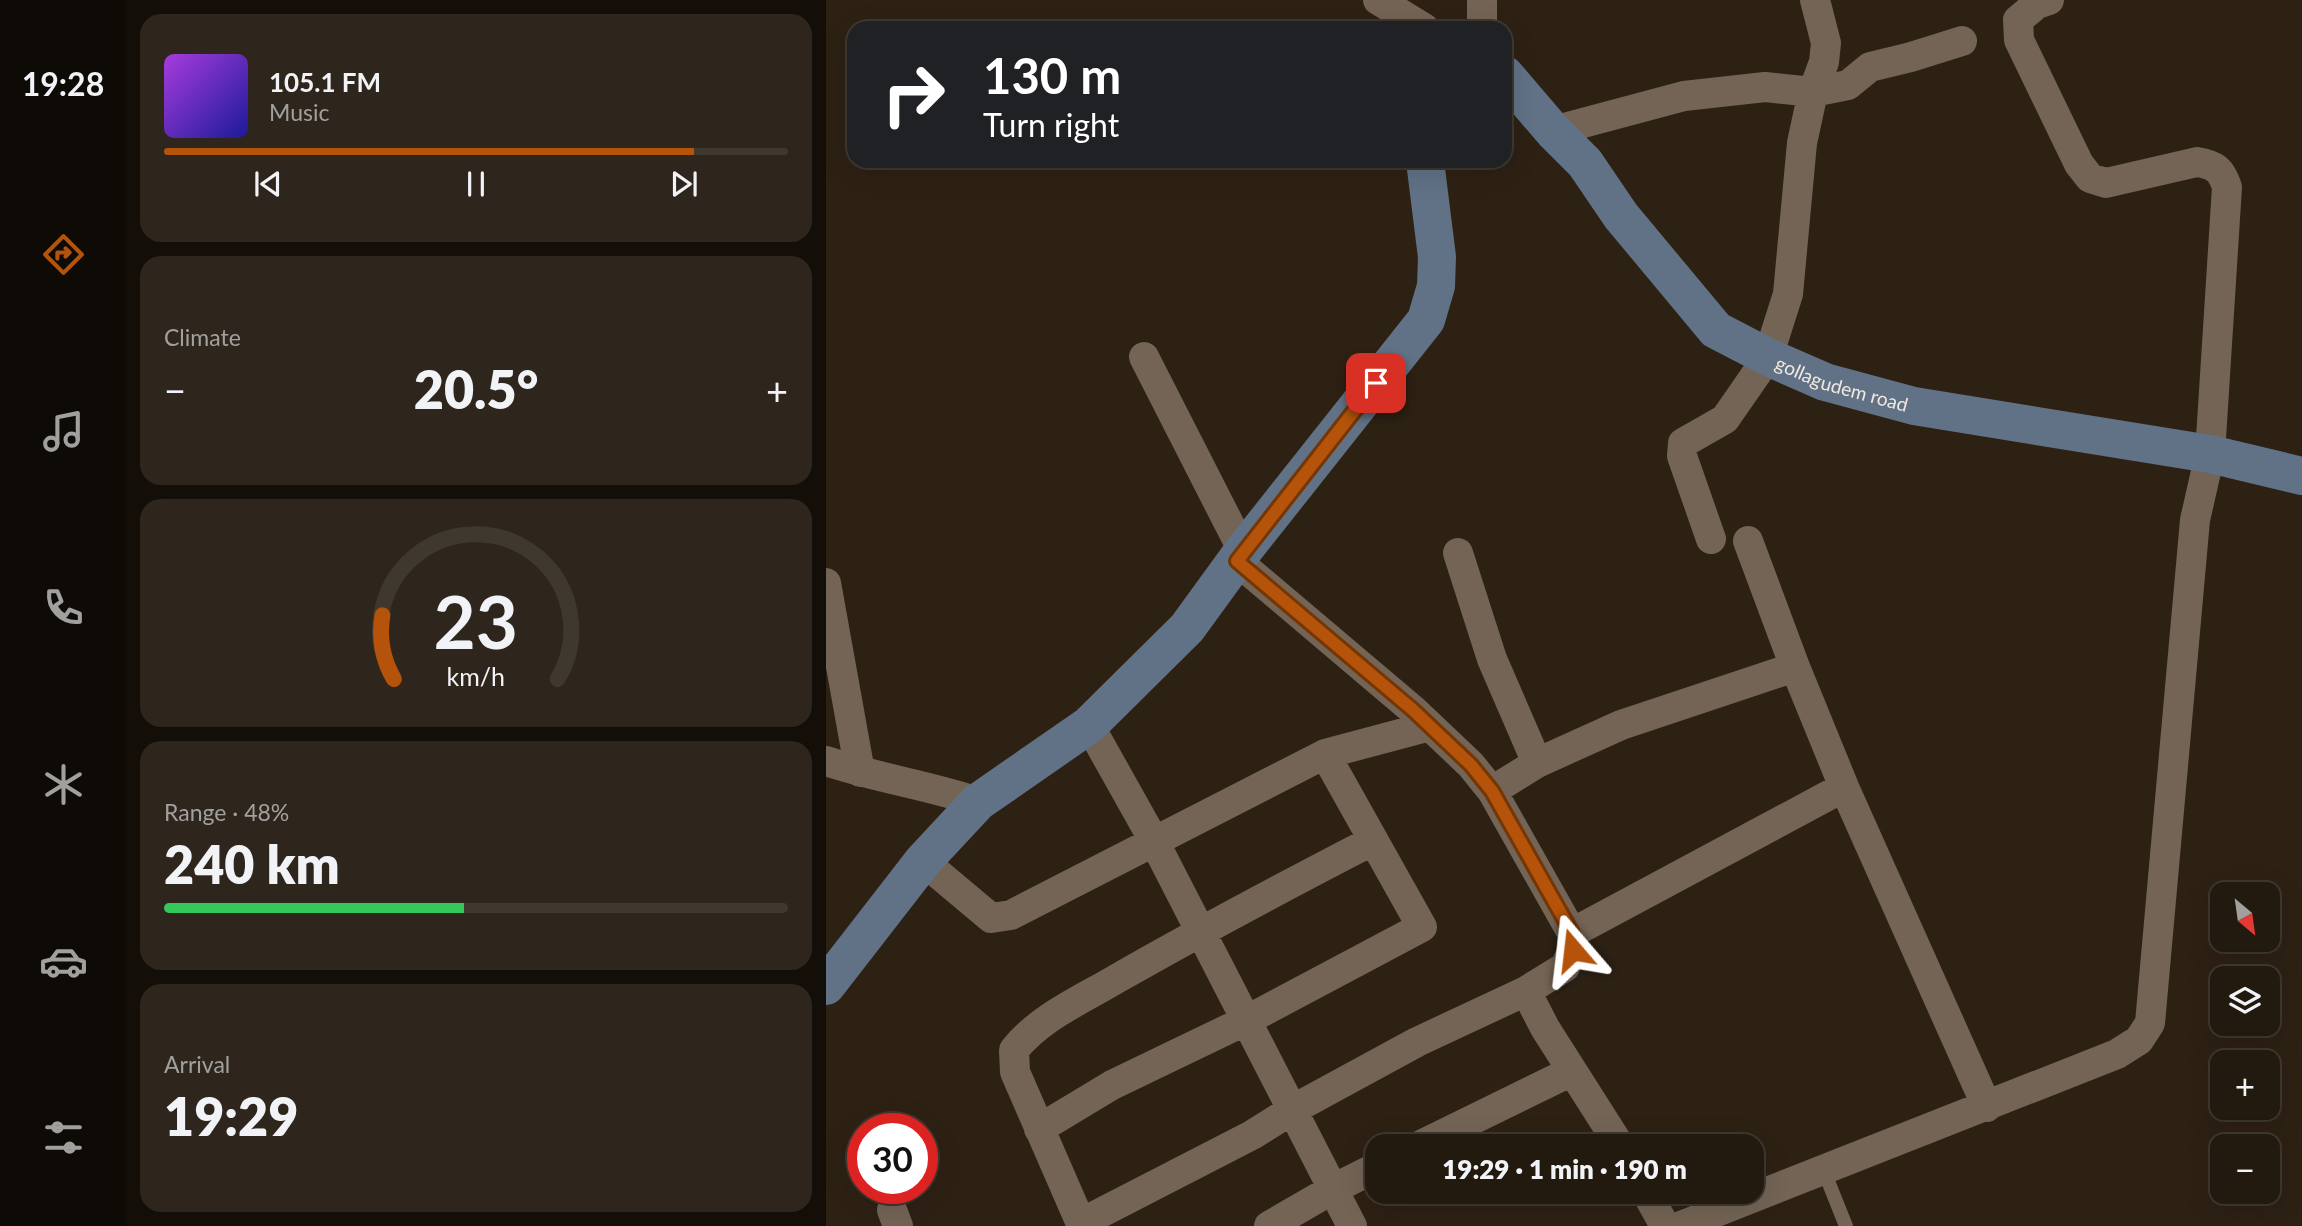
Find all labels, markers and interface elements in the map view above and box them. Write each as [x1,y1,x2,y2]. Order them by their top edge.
text: 130 m [983,46,1121,104]
icon: right [868,49,959,140]
text: 19:28 [22,64,104,103]
text: 105.1 FM [269,66,381,98]
text: Music [269,98,329,126]
text: Turn right [983,105,1119,144]
icon: previous [249,165,287,203]
icon: pause [457,165,495,203]
icon: next [665,165,703,203]
icon: directions [39,230,88,279]
text: Climate [164,323,241,351]
street label: gollagudem road [1772,350,1911,415]
pin [1346,353,1406,413]
text: 20.5° [414,358,538,420]
icon: arrive [1357,364,1395,402]
text: − [164,367,186,413]
text: + [766,367,788,413]
icon: music [39,407,88,456]
text: 23 [434,577,518,665]
icon: phone [39,583,88,632]
text: km/h [447,661,505,691]
icon: climate [39,760,88,809]
text: Range · 48% [164,798,289,826]
text: 240 km [164,833,340,895]
north arrow [2210,882,2280,952]
map controls [2210,882,2280,1204]
position arrow [1536,913,1610,987]
icon: car [39,937,88,986]
button: layers [2210,966,2280,1036]
text: Arrival [164,1050,230,1078]
button: + [2210,1050,2280,1120]
text: 19:29 [164,1085,298,1147]
icon: filters [39,1113,88,1162]
speed limit sign: 30 [847,1113,938,1204]
button: − [2210,1134,2280,1204]
text: 19:29 · 1 min · 190 m [1442,1153,1687,1185]

